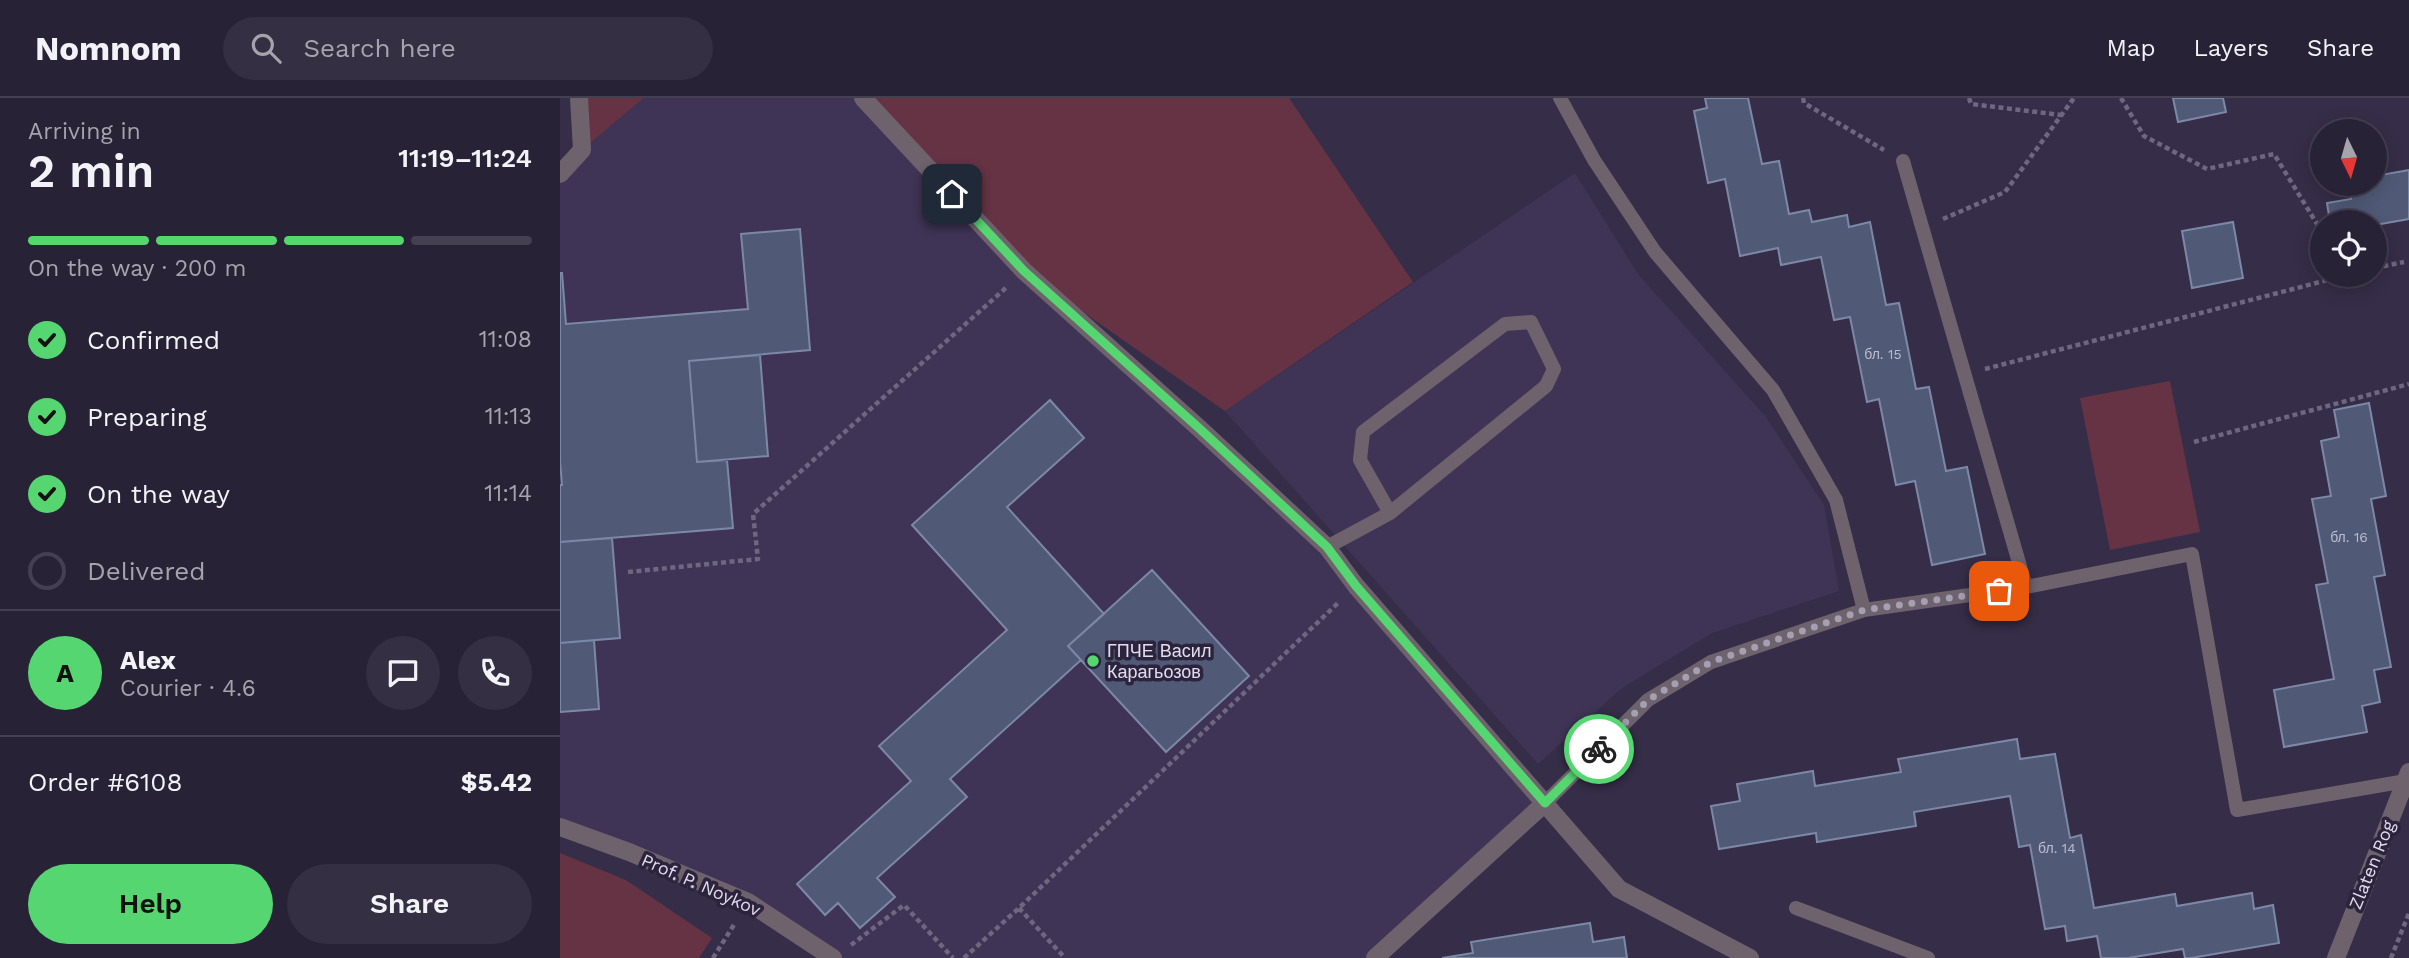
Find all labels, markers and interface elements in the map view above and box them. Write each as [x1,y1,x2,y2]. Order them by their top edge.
search box [223,17,713,80]
text: Nomnom [35,29,181,68]
icon: search [247,29,285,67]
text: Search here [303,33,456,63]
text: Map [2107,34,2155,62]
text: Layers [2193,34,2269,62]
text: Share [2307,34,2374,62]
text: Arriving in [28,118,141,145]
north arrow [2310,119,2387,196]
map controls [2310,119,2387,287]
text: 11:19–11:24 [398,143,532,173]
text: 2 min [28,144,154,198]
pin [922,164,982,224]
icon: home [933,175,971,213]
button: locate [2310,210,2387,287]
text: On the way · 200 m [28,255,246,282]
icon: check [28,321,66,359]
text: Confirmed [87,325,220,355]
text: 11:08 [479,326,532,353]
house number: бл. 15 [1864,346,1902,362]
icon: check [28,398,66,436]
text: Preparing [87,402,207,432]
text: 11:13 [485,403,532,430]
icon: check [28,475,66,513]
text: On the way [87,479,230,509]
text: 11:14 [484,480,532,507]
house number: бл. 16 [2330,529,2368,545]
text: Delivered [87,556,206,586]
pin [1969,561,2029,621]
icon: bag [1980,572,2018,610]
button: chat [366,636,440,710]
button: phone [458,636,532,710]
place label: ГПЧЕ Васил Карагьозов [1107,640,1211,682]
text: Alex [120,645,176,675]
marker: ГПЧЕ Васил Карагьозов [1085,653,1101,669]
text: A [56,658,74,688]
text: Courier · 4.6 [120,675,256,702]
courier [1564,714,1634,784]
icon: bike [1580,730,1618,768]
text: Order #6108 [28,767,182,797]
text: $5.42 [461,767,532,797]
street label: Zlaten Rog [2344,817,2399,912]
house number: бл. 14 [2038,840,2076,856]
street label: Prof. P. Noykov [638,849,765,920]
button: Help [28,864,273,944]
button: Share [287,864,532,944]

